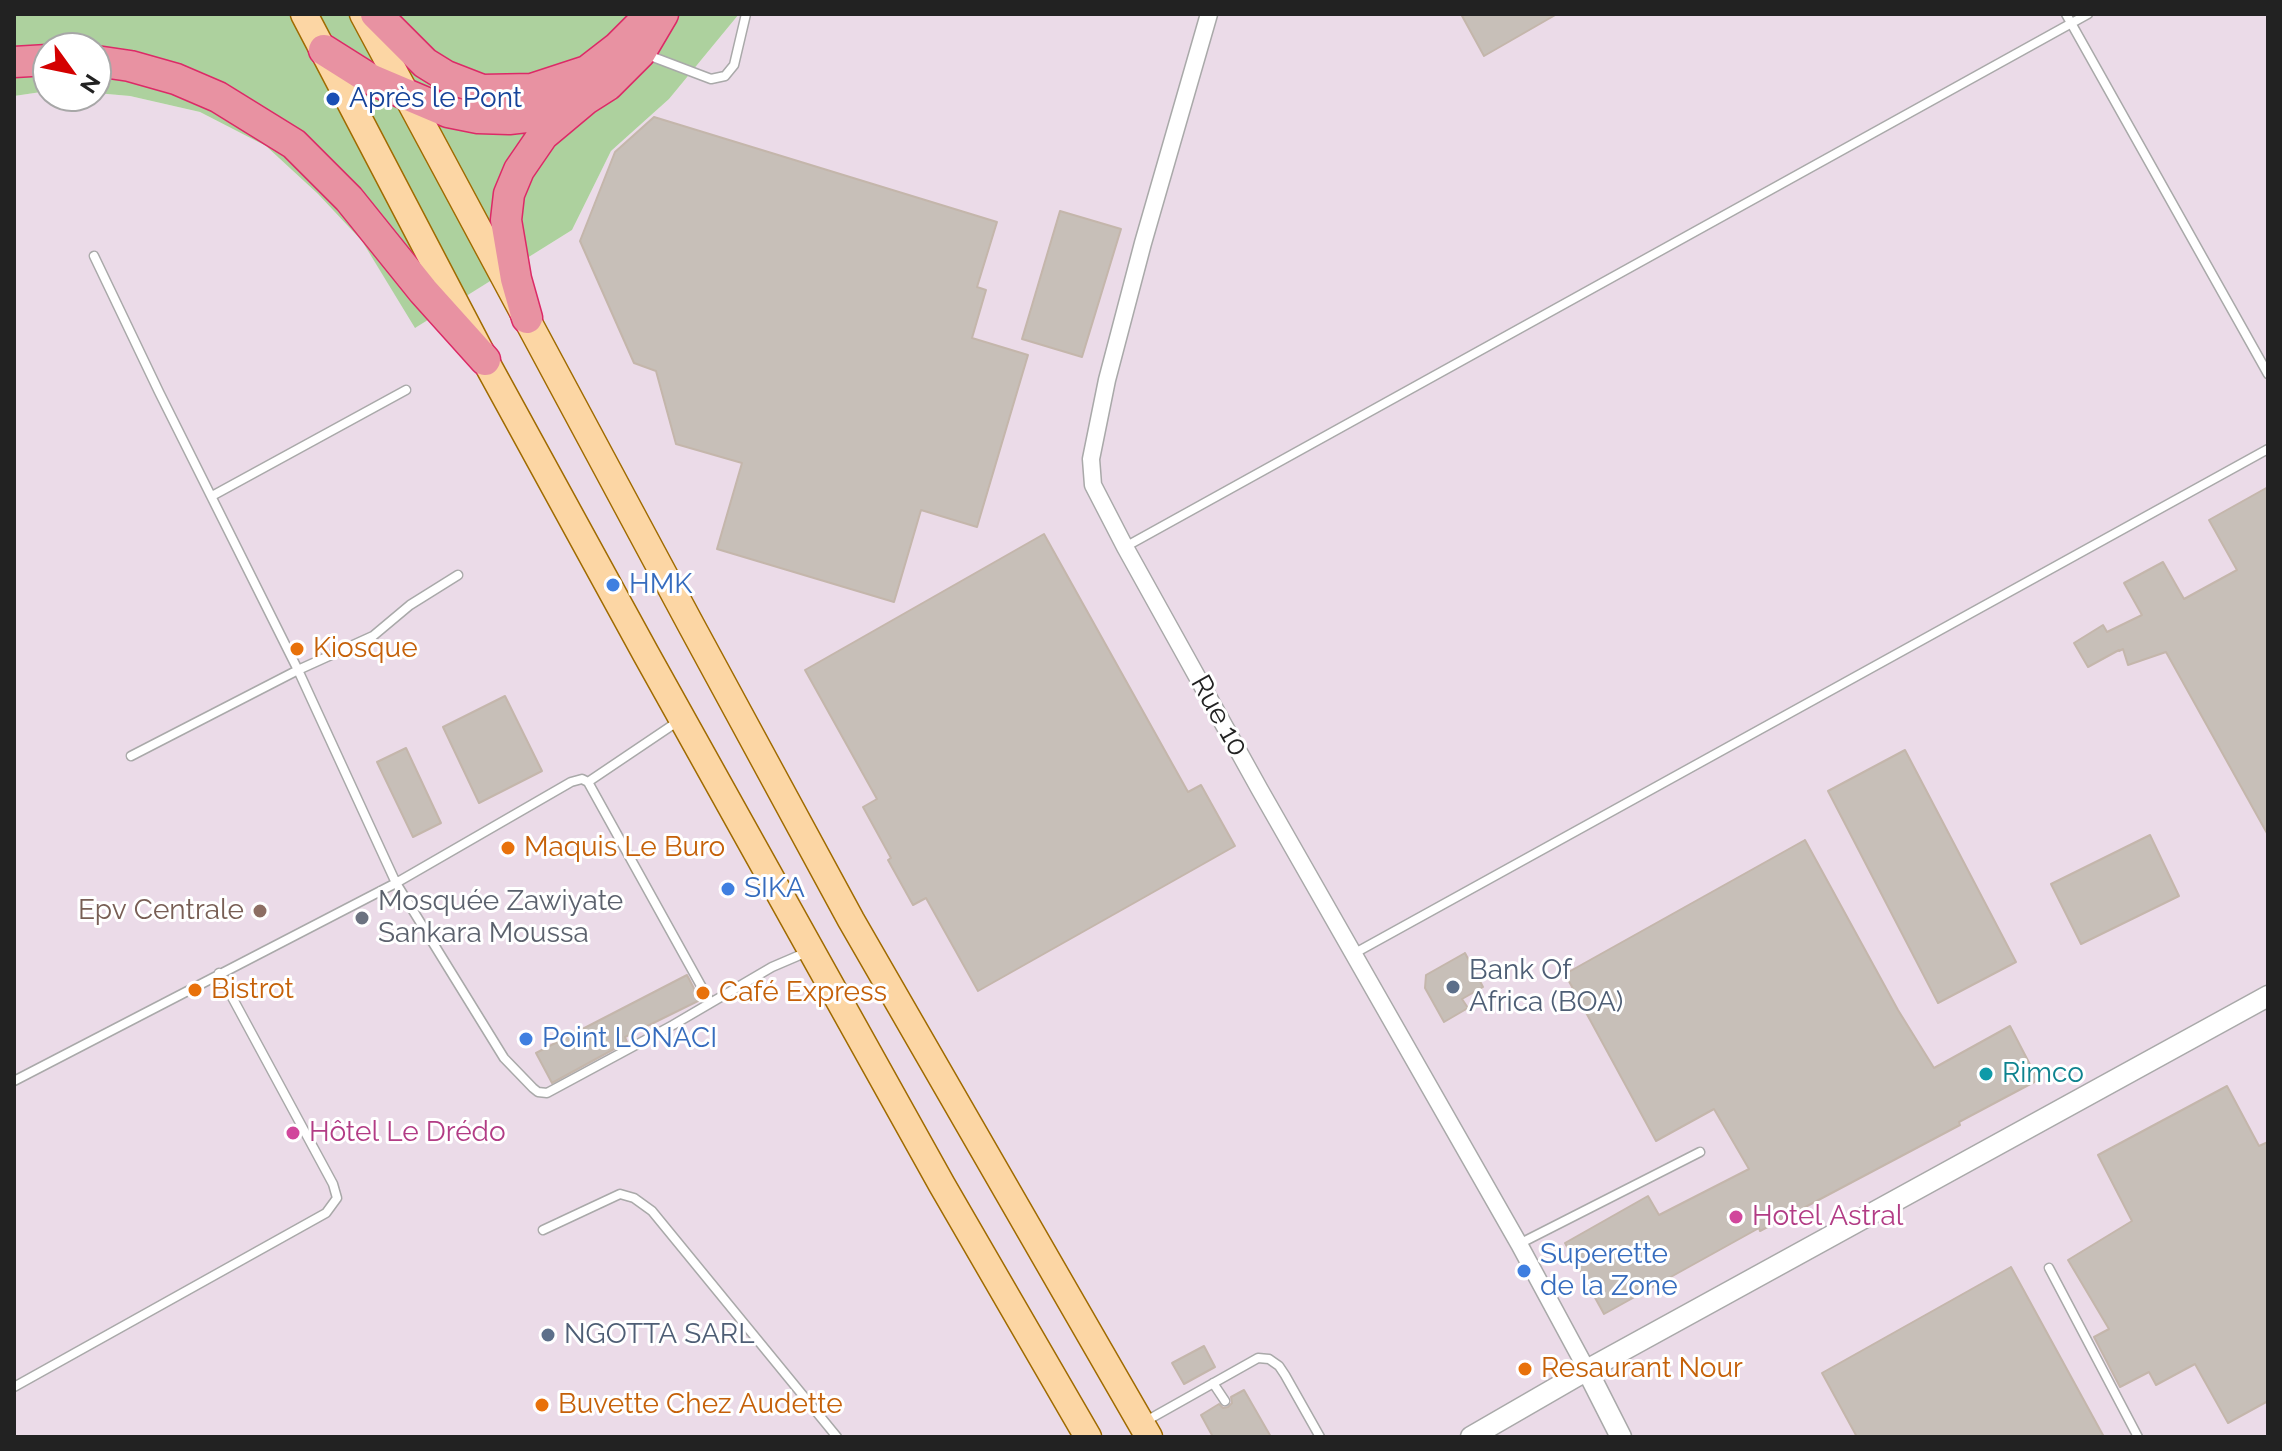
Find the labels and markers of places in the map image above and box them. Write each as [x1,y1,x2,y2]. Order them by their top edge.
place label: Après le Pont [349,82,522,116]
marker: Après le Pont [324,90,342,108]
place label: HMK [629,568,692,602]
marker: HMK [604,576,622,594]
place label: Kiosque [313,632,418,666]
marker: Kiosque [288,640,306,658]
place label: Maquis Le Buro [524,831,725,865]
marker: Maquis Le Buro [499,839,517,857]
place label: SIKA [744,872,805,906]
marker: SIKA [719,880,737,898]
place label: Mosquée Zawiyate Sankara Moussa [378,885,623,951]
place label: Epv Centrale [78,894,244,928]
marker: Epv Centrale [251,902,269,920]
marker: Mosquée Zawiyate Sankara Moussa [353,909,371,927]
place label: Bank Of Africa (BOA) [1469,954,1623,1020]
place label: Bistrot [211,973,294,1007]
place label: Café Express [719,976,887,1010]
marker: Bank Of Africa (BOA) [1444,978,1462,996]
marker: Bistrot [186,981,204,999]
marker: Café Express [694,984,712,1002]
place label: Point LONACI [542,1022,717,1056]
marker: Point LONACI [517,1030,535,1048]
place label: Rimco [2002,1057,2084,1091]
marker: Rimco [1977,1065,1995,1083]
place label: Hôtel Le Drédo [309,1116,506,1150]
marker: Hôtel Le Drédo [284,1124,302,1142]
place label: Hotel Astral [1752,1200,1903,1234]
marker: Hotel Astral [1727,1208,1745,1226]
place label: Superette de la Zone [1540,1238,1678,1304]
marker: Superette de la Zone [1515,1262,1533,1280]
place label: NGOTTA SARL [564,1318,754,1352]
marker: NGOTTA SARL [539,1326,557,1344]
place label: Resaurant Nour [1541,1352,1743,1386]
marker: Resaurant Nour [1516,1360,1534,1378]
place label: Buvette Chez Audette [558,1388,843,1422]
marker: Buvette Chez Audette [533,1396,551,1414]

